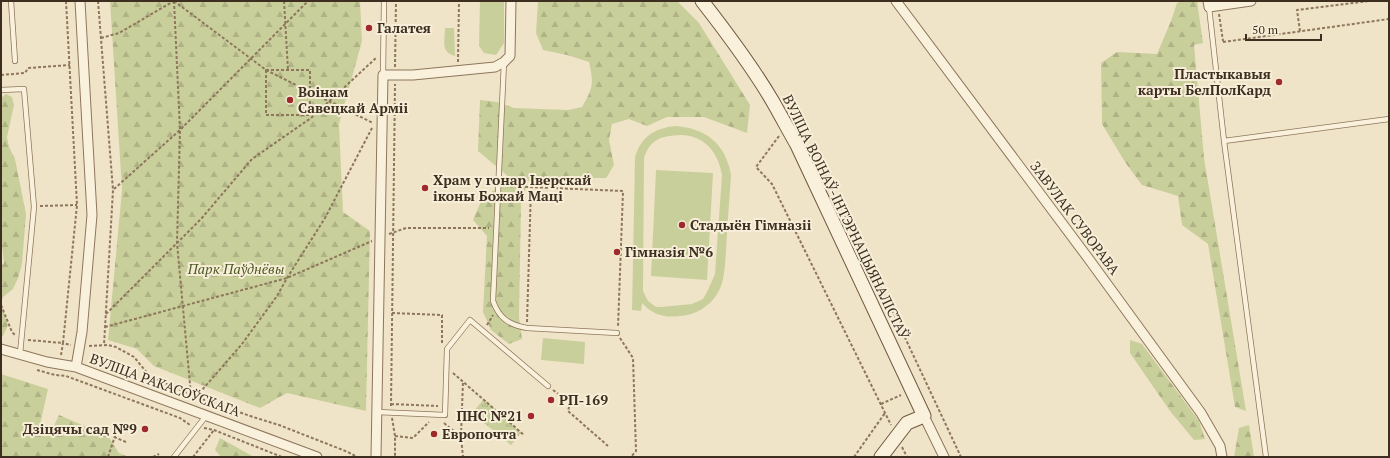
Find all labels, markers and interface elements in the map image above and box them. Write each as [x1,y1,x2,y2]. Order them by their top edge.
scale bar [1246,16,1321,42]
place label: Галатея [377,18,431,37]
text: 50 m [1252,22,1279,37]
marker: Галатея [364,23,374,33]
place label: Пластыкавыя карты БелПолКард [1138,64,1272,99]
marker: Пластыкавыя карты БелПолКард [1274,77,1284,87]
place label: Воінам Савецкай Арміі [298,82,409,117]
street label: ВУЛІЦА ВОІНАЎ-ІНТЭРНАЦЫЯНАЛІСТАЎ [779,91,915,343]
marker: Воінам Савецкай Арміі [285,95,295,105]
street label: ЗАВУЛАК СУВОРАВА [1026,157,1125,279]
place label: Храм у гонар Іверскай іконы Божай Маці [433,170,591,205]
marker: Храм у гонар Іверскай іконы Божай Маці [420,183,430,193]
place label: Стадыён Гімназіі [690,215,812,234]
marker: Стадыён Гімназіі [677,220,687,230]
place label: Гімназія №6 [625,242,713,261]
marker: Гімназія №6 [612,247,622,257]
park label: Парк Паўднёвы [187,259,284,278]
street label: ВУЛІЦА РАКАСОЎСКАГА [87,348,243,421]
place label: РП-169 [559,390,608,409]
marker: РП-169 [546,395,556,405]
place label: ПНС №21 [456,406,523,425]
marker: ПНС №21 [526,411,536,421]
place label: Дзіцячы сад №9 [23,419,137,438]
marker: Дзіцячы сад №9 [140,424,150,434]
place label: Европочта [442,424,517,443]
marker: Европочта [429,429,439,439]

